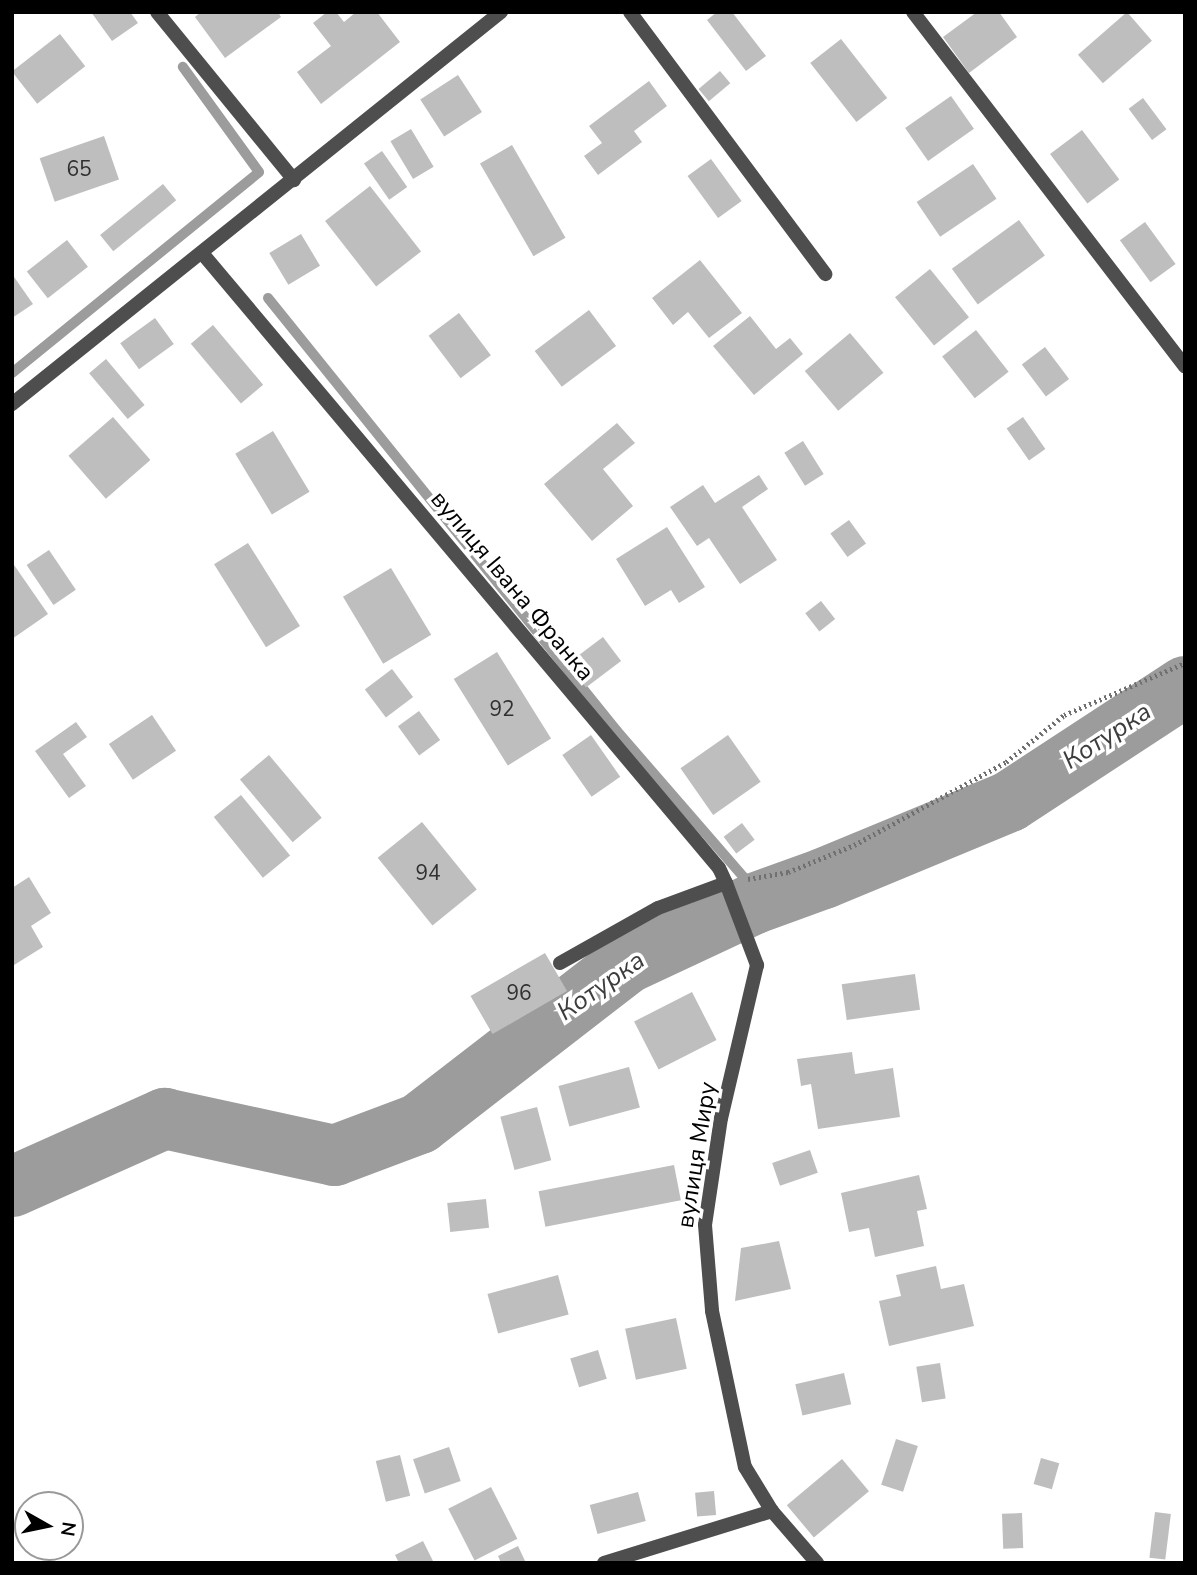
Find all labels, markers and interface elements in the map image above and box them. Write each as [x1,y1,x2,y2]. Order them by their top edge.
house number: 65 [66,156,92,182]
street label: вулиця Івана Франка [424,485,600,687]
house number: 92 [489,696,515,722]
water label: Котурка [1057,696,1157,776]
house number: 94 [415,860,441,886]
water label: Котурка [551,945,651,1027]
house number: 96 [506,980,532,1006]
street label: вулиця Миру [671,1080,723,1230]
north arrow [14,1491,84,1561]
text: N [54,1520,82,1538]

